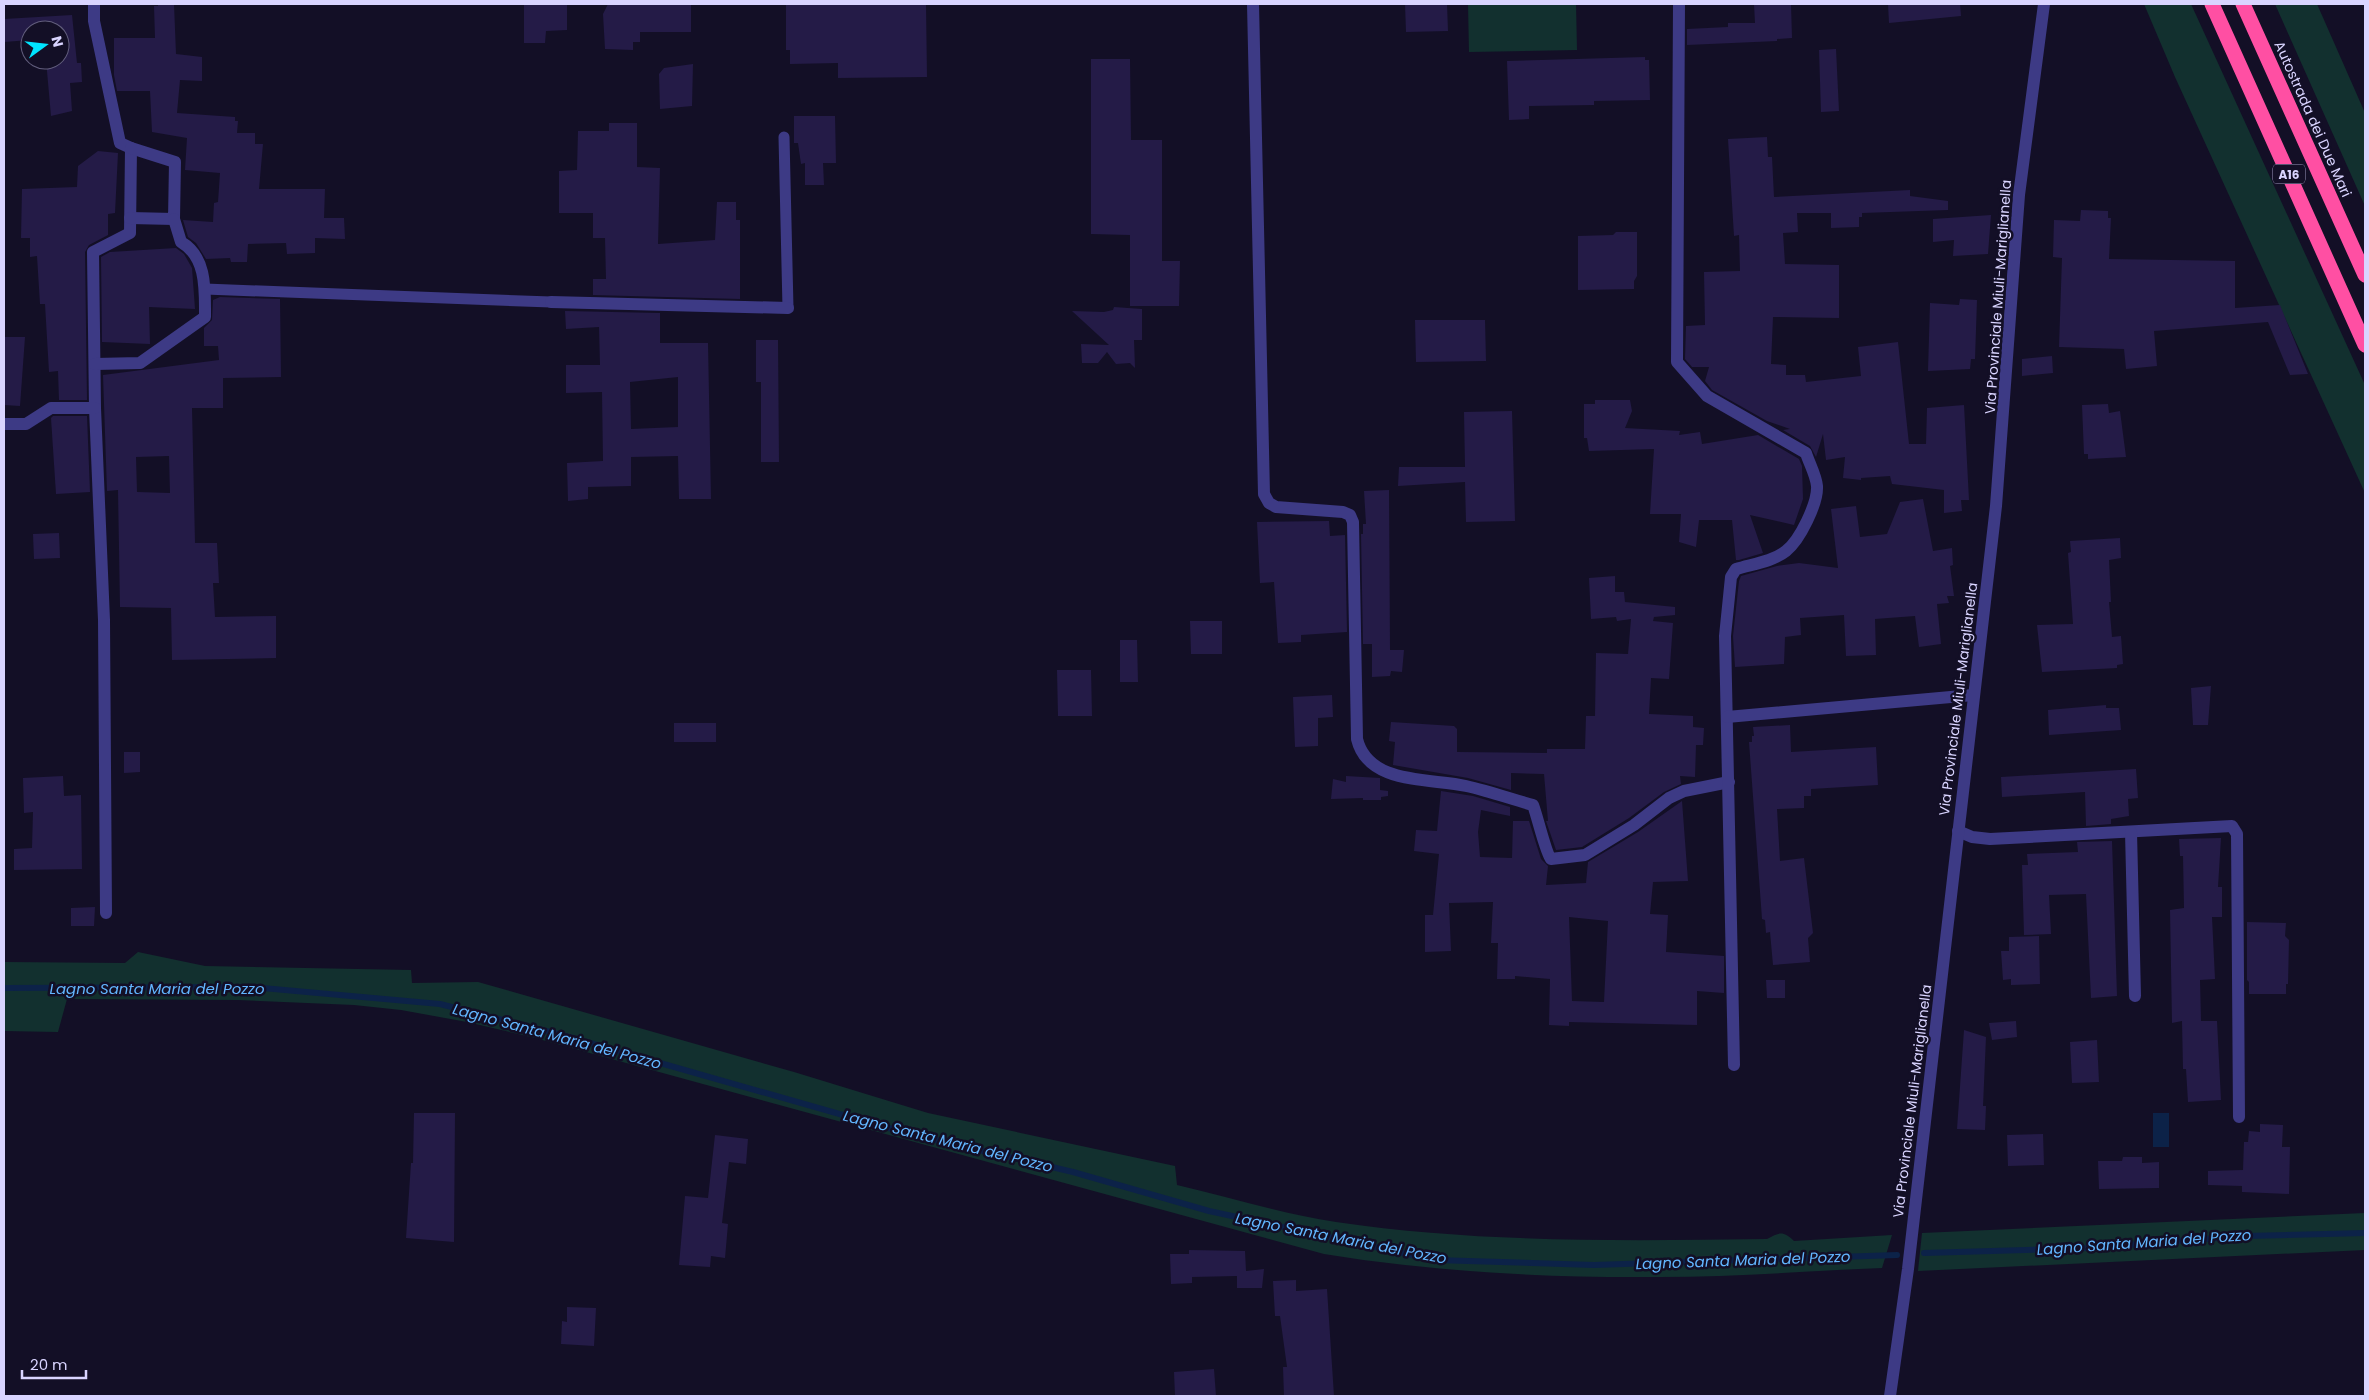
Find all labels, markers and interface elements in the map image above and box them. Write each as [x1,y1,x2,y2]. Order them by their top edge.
north arrow [20,20,70,70]
text: N [47,34,69,49]
street label: Autostrada dei Due Mari [2269,38,2357,200]
road number: A16 [2273,164,2305,183]
street label: Via Provinciale Miuli-Mariglianella [1980,179,2016,415]
street label: Via Provinciale Miuli-Mariglianella [1934,581,1982,817]
water label: Lagno Santa Maria del Pozzo [49,978,265,999]
street label: Via Provinciale Miuli-Mariglianella [1888,983,1936,1219]
water label: Lagno Santa Maria del Pozzo [450,998,664,1074]
water label: Lagno Santa Maria del Pozzo [841,1105,1055,1177]
water label: Lagno Santa Maria del Pozzo [1233,1207,1449,1269]
water label: Lagno Santa Maria del Pozzo [2036,1224,2252,1260]
water label: Lagno Santa Maria del Pozzo [1635,1246,1851,1274]
scale bar [22,1348,86,1380]
text: 20 m [30,1354,68,1375]

